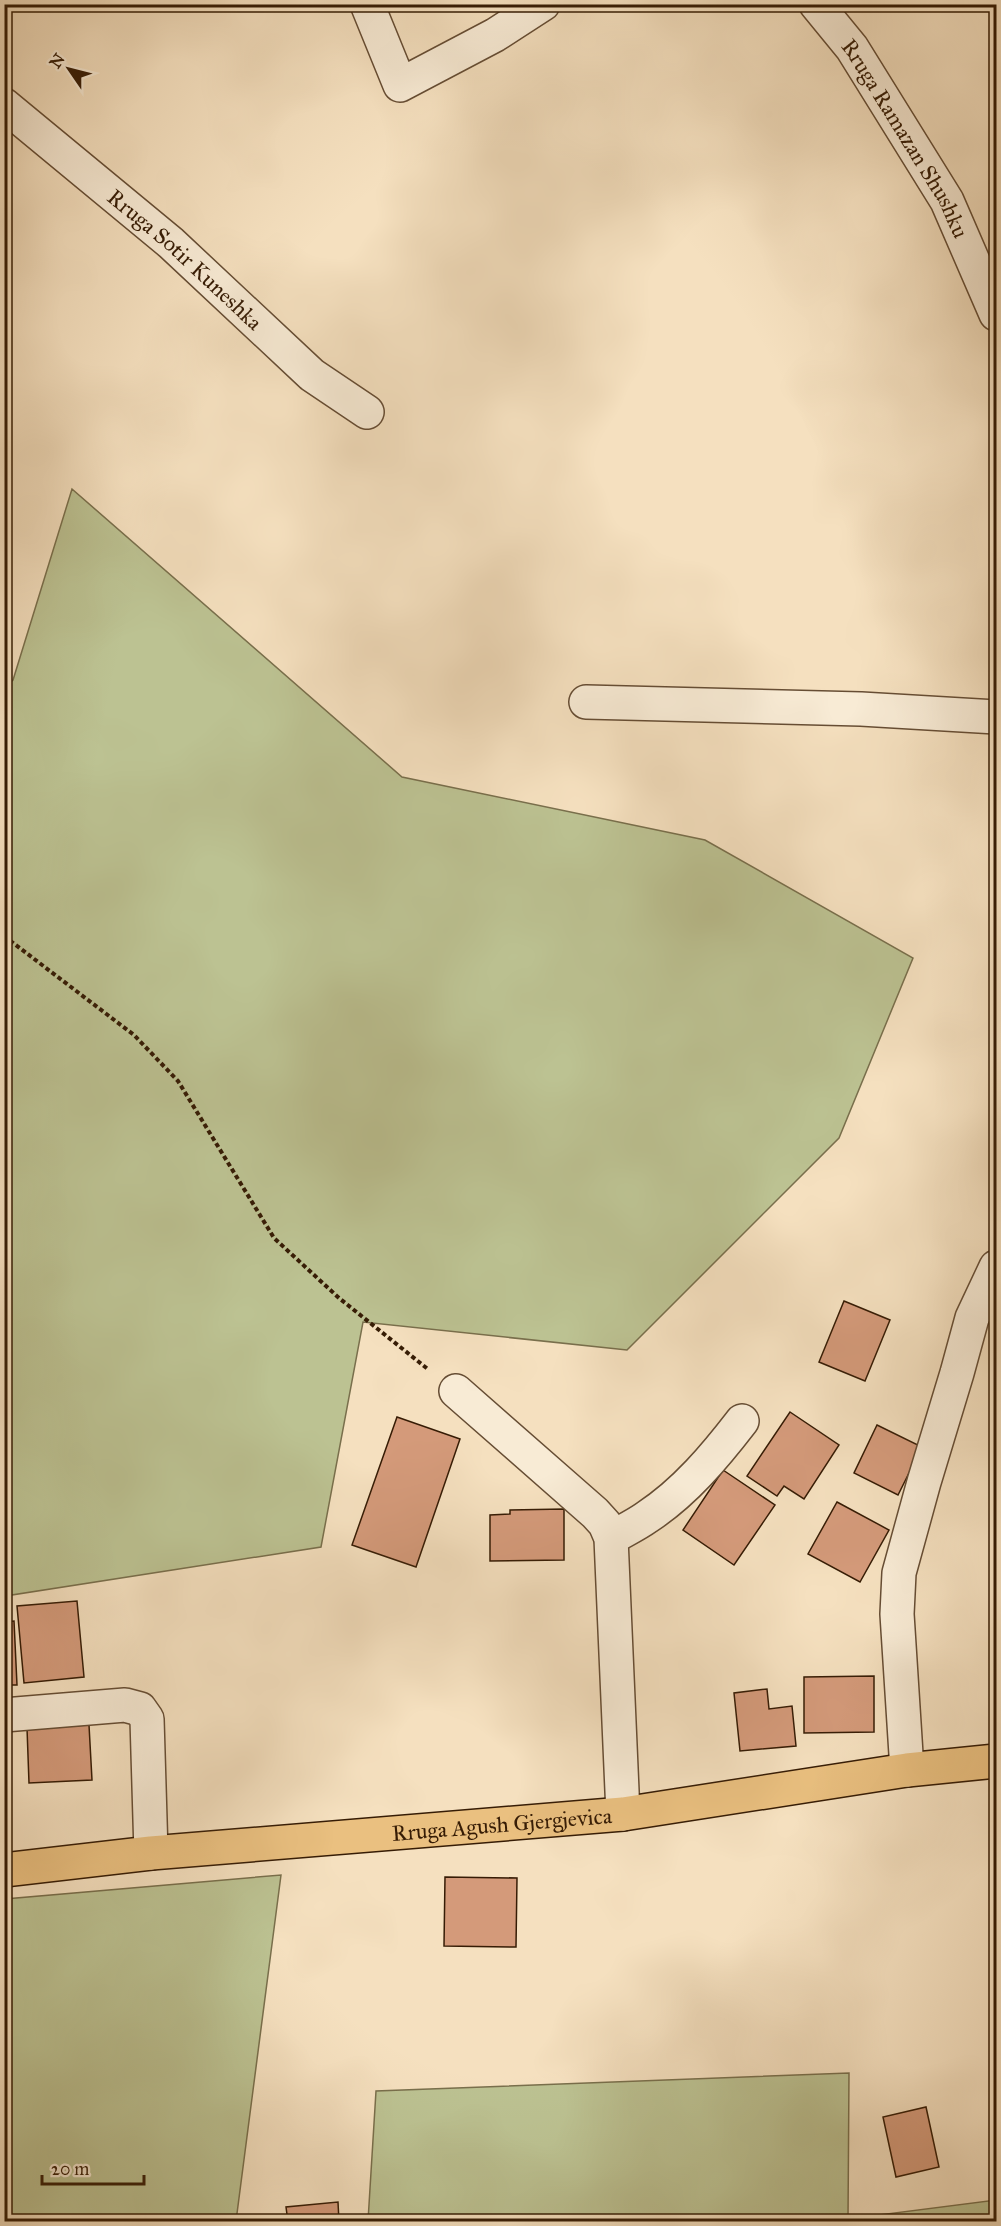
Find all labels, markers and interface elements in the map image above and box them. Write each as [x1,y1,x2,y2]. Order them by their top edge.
street label: Rruga Ramazan Shushku [836,33,975,242]
north arrow [39,39,99,99]
text: N [45,49,69,72]
street label: Rruga Sotir Kuneshka [102,183,269,336]
street label: Rruga Agush Gjergjevica [391,1801,614,1847]
scale bar [42,2148,144,2186]
text: 20 m [51,2158,89,2180]

